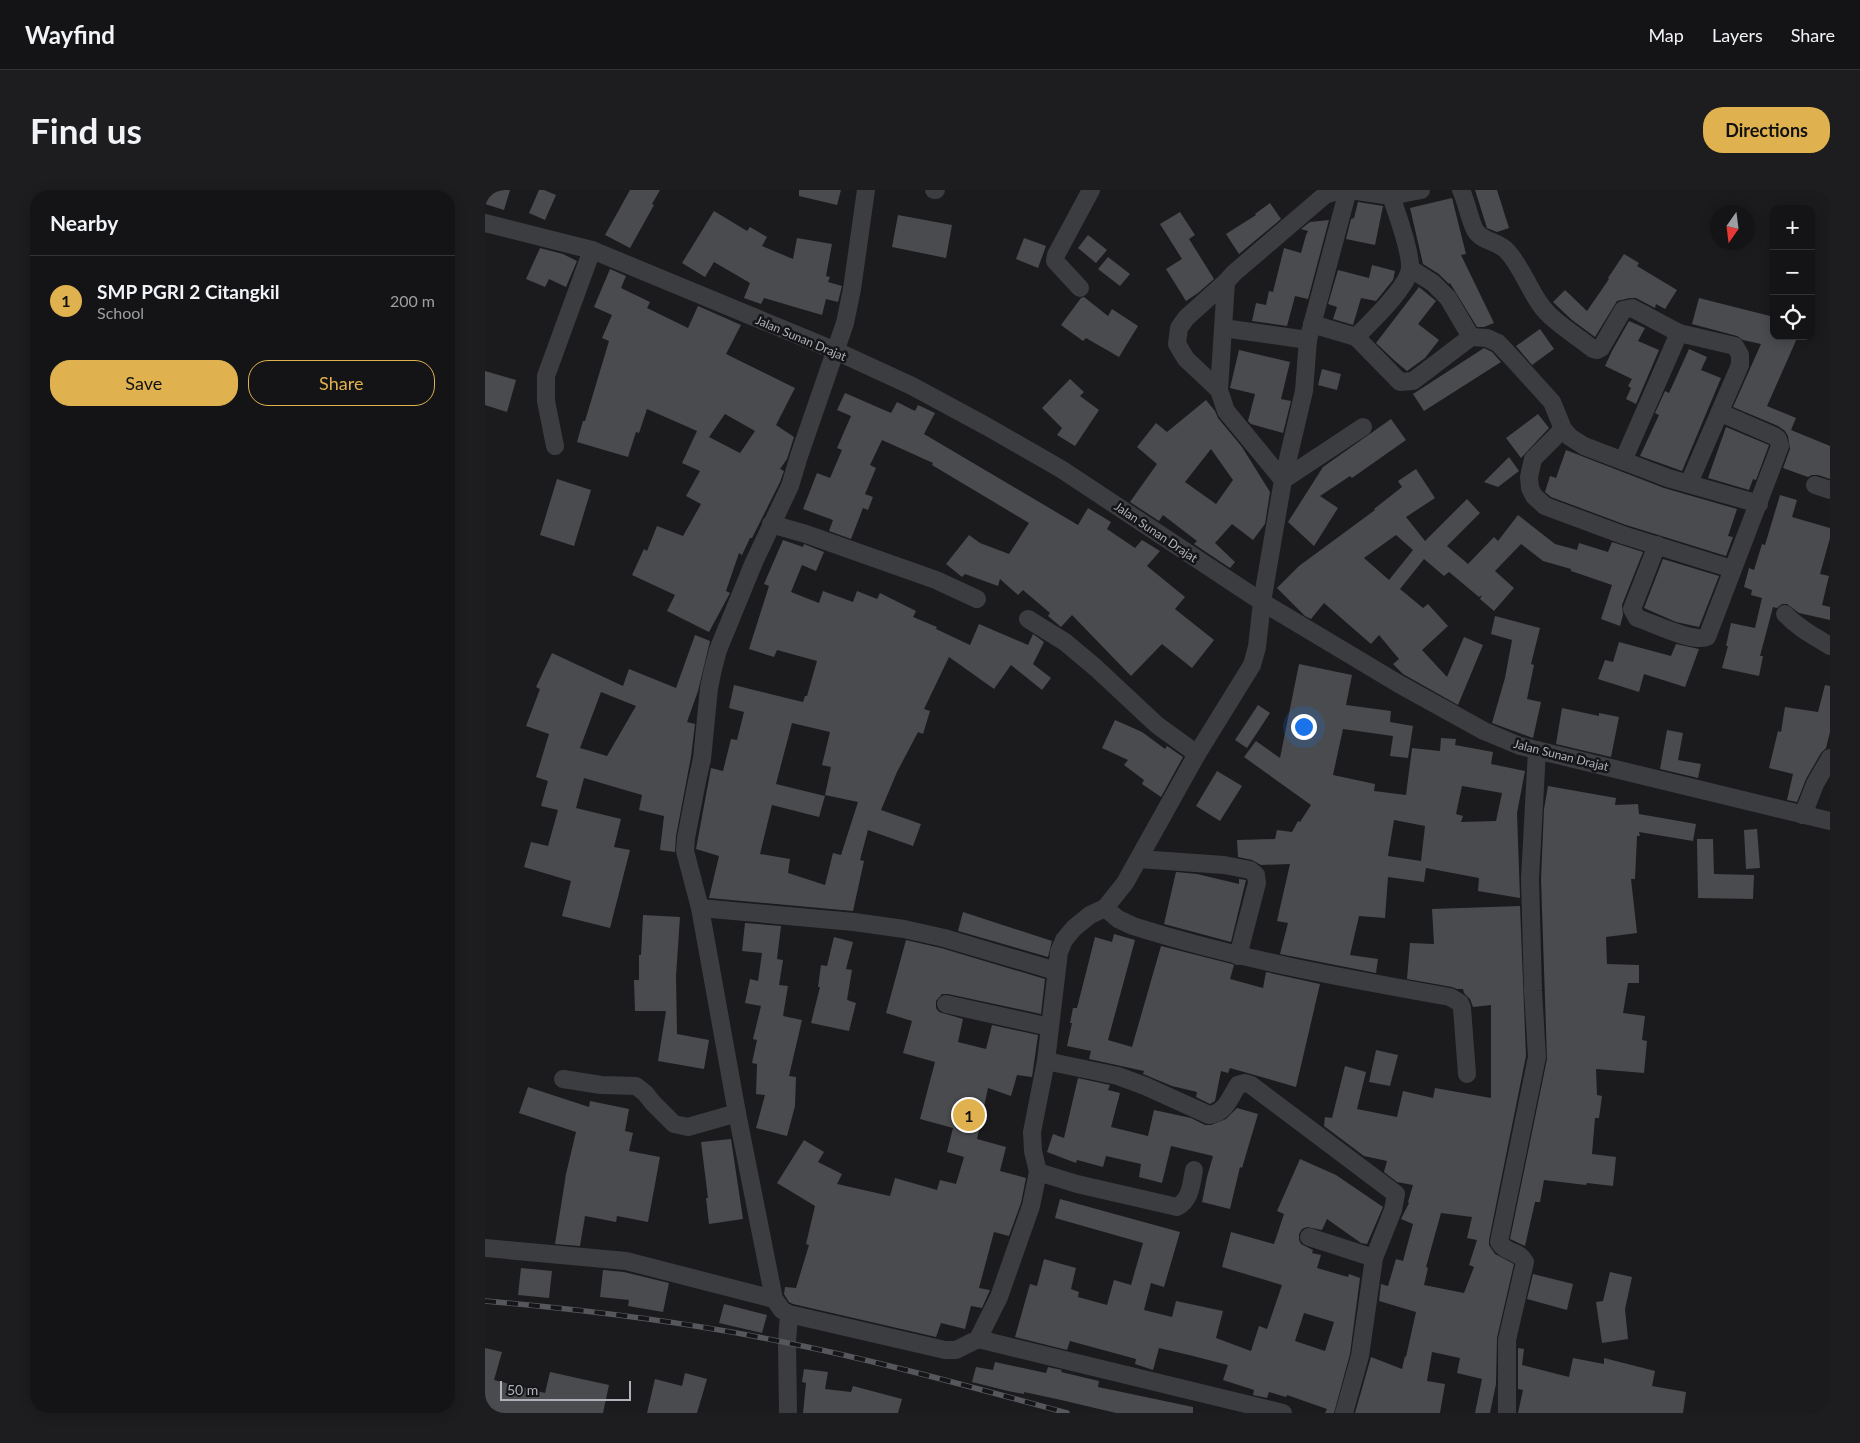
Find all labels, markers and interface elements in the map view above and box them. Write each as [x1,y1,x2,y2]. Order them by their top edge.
text: Wayfind [25,20,115,49]
text: Map [1648,24,1684,46]
text: Layers [1712,24,1763,46]
text: Share [1791,24,1835,46]
button: Directions [1703,107,1830,153]
text: Find us [30,109,142,151]
north arrow [1710,205,1755,250]
map controls [1770,205,1815,340]
button: + [1770,205,1815,250]
text: Nearby [50,210,118,235]
button: − [1770,250,1815,295]
text: SMP PGRI 2 Citangkil [97,280,279,303]
text: 1 [61,291,71,310]
text: 200 m [390,291,435,310]
button: locate [1770,295,1815,340]
text: School [97,303,144,322]
street label: Jalan Sunan Drajat [753,312,849,364]
button: Save [50,360,238,406]
button: Share [248,360,435,406]
street label: Jalan Sunan Drajat [1112,499,1201,566]
your location [1291,714,1317,740]
street label: Jalan Sunan Drajat [1512,736,1611,774]
pin: 1 [953,1096,985,1134]
scale bar [500,1378,631,1401]
text: 50 m [507,1381,538,1398]

